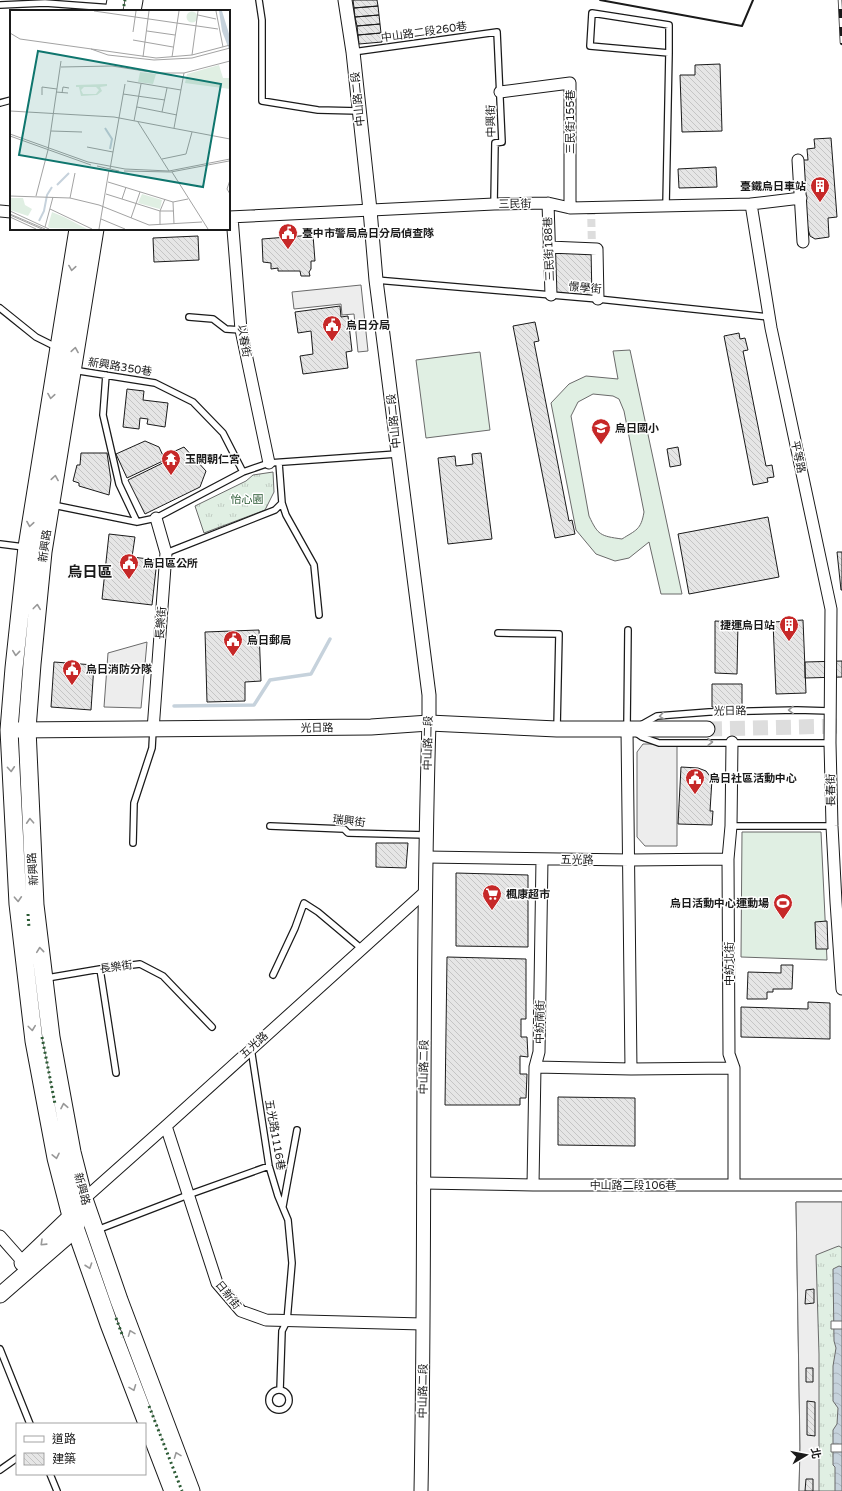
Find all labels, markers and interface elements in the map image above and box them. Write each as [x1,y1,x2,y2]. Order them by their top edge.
inset map [10,10,230,230]
street label: 中山路二段260巷 [380,20,468,44]
street label: 中山路二段 [349,71,367,127]
street label: 三民街155巷 [564,90,577,154]
street label: 中興街 [484,104,498,138]
building icon: 臺鐵烏日車站 [809,175,831,203]
place label: 臺鐵烏日車站 [740,180,806,193]
street label: 三民街 [498,197,532,211]
street label: 三民街188巷 [541,216,557,282]
public building icon: 臺中市警局烏日分局偵查隊 [277,222,299,250]
place label: 臺中市警局烏日分局偵查隊 [302,227,434,240]
one-way arrow [68,264,76,271]
street label: 憬學街 [568,280,602,296]
public building icon: 烏日分局 [321,314,343,342]
place label: 烏日分局 [346,319,390,332]
street label: 以春街 [235,324,253,358]
one-way arrow [70,347,79,353]
street label: 新興路350巷 [87,356,153,378]
one-way arrow [47,393,56,399]
street label: 中山路二段 [385,393,403,449]
school or university icon: 烏日國小 [590,417,612,445]
place label: 烏日國小 [615,422,659,435]
street label: 平等路 [788,440,808,474]
temple icon: 玉闕朝仁宮 [160,448,182,476]
place label: 玉闕朝仁宮 [185,453,240,466]
one-way arrow [50,475,59,481]
park label: 怡心園 [231,493,264,506]
one-way arrow [26,521,35,527]
street label: 新興路 [36,529,54,563]
public building icon: 烏日區公所 [118,552,140,580]
place label: 烏日區公所 [143,557,198,570]
district label: 烏日區 [67,563,113,581]
one-way arrow [32,604,41,610]
street label: 長樂街 [153,606,169,640]
building icon: 捷運烏日站 [778,614,800,642]
place label: 捷運烏日站 [720,619,775,632]
public building icon: 烏日郵局 [222,629,244,657]
place label: 烏日郵局 [247,634,291,647]
one-way arrow [11,650,20,656]
public building icon: 烏日消防分隊 [61,658,83,686]
place label: 烏日消防分隊 [86,663,152,676]
street label: 光日路 [713,704,747,718]
one-way arrow [788,706,794,714]
one-way arrow [659,711,665,720]
street label: 中山路二段 [421,715,435,771]
street label: 光日路 [300,721,334,735]
one-way arrow [707,738,713,746]
one-way arrow [7,766,16,772]
public building icon: 烏日社區活動中心 [684,767,706,795]
place label: 烏日社區活動中心 [709,772,797,785]
street label: 長春街 [824,773,838,807]
street label: 瑞興街 [332,813,366,829]
one-way arrow [26,818,35,824]
street label: 新興路 [25,852,41,886]
street label: 五光路 [560,853,594,867]
supermarket icon: 楓康超市 [481,883,503,911]
place label: 楓康超市 [506,888,550,901]
sports icon: 烏日活動中心運動場 [772,892,794,920]
one-way arrow [13,896,22,902]
place label: 烏日活動中心運動場 [670,897,769,910]
street label: 中紡北街 [723,942,736,986]
one-way arrow [36,947,45,953]
street label: 長樂街 [99,958,133,976]
street label: 中紡南街 [533,1000,547,1044]
one-way arrow [27,1025,36,1031]
street label: 五光路 [237,1029,271,1061]
street label: 中山路二段 [417,1039,431,1095]
street label: 五光路1116巷 [262,1099,288,1171]
one-way arrow [60,1103,69,1109]
one-way arrow [51,1153,59,1159]
street label: 新興路 [71,1171,93,1207]
street label: 中山路二段106巷 [590,1179,676,1192]
one-way arrow [40,1238,48,1246]
one-way arrow [84,1262,93,1269]
street label: 日新街 [213,1278,243,1312]
one-way arrow [128,1330,136,1337]
street label: 中山路二段 [416,1363,430,1419]
one-way arrow [129,1385,137,1392]
legend [16,1423,146,1475]
text: 道路 [52,1432,76,1446]
north arrow [786,1435,826,1475]
text: 北 [808,1447,823,1460]
one-way arrow [174,1451,182,1458]
text: 建築 [52,1452,76,1466]

